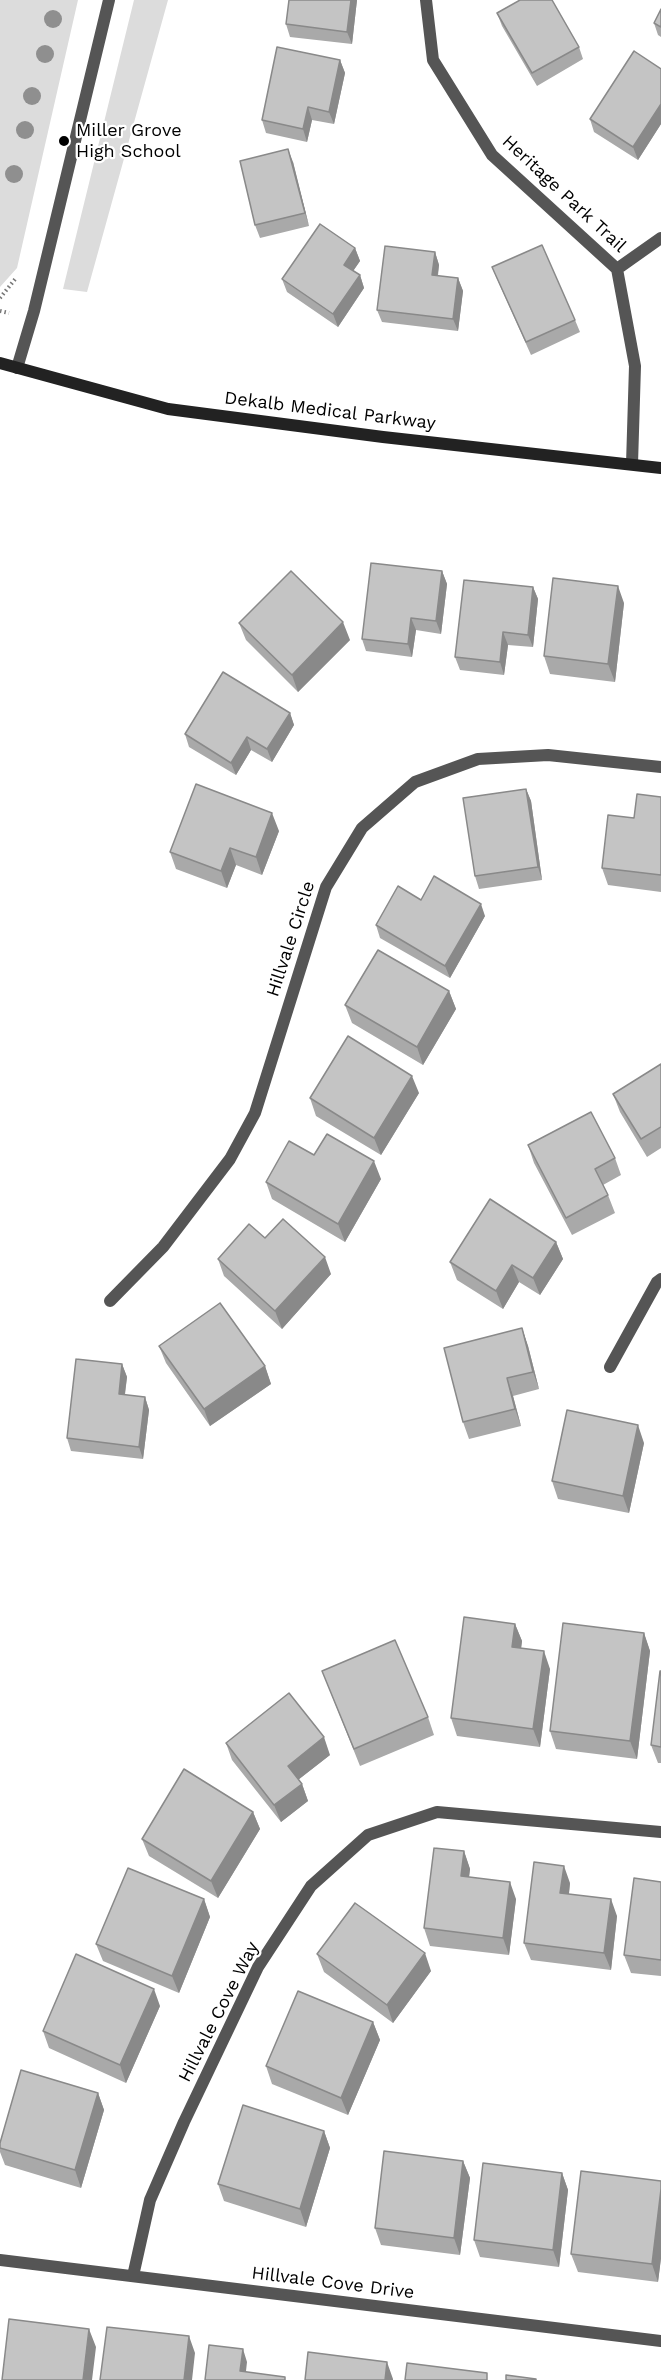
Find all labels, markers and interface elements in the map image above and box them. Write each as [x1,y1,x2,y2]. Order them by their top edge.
place label: Miller Grove High School [76,120,182,162]
street label: Heritage Park Trail [498,131,630,257]
marker: Miller Grove High School [57,134,71,148]
street label: Dekalb Medical Parkway [223,387,437,435]
street label: Hillvale Circle [262,879,320,999]
street label: Hillvale Cove Way [174,1938,264,2086]
street label: Hillvale Cove Drive [250,2262,416,2304]

